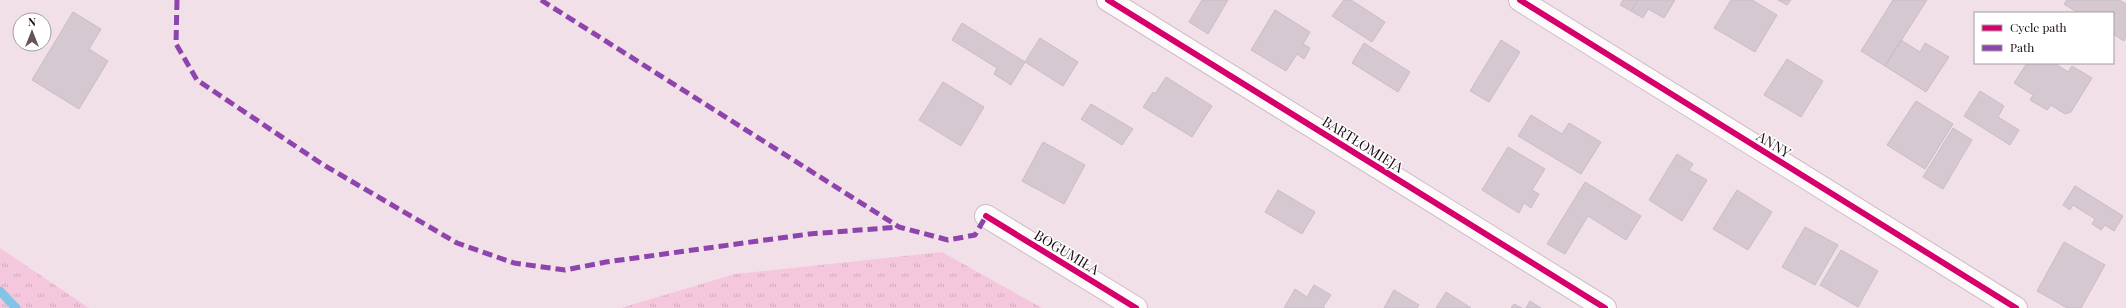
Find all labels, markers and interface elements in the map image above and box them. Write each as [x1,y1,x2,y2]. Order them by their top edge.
north arrow [12,12,52,52]
legend [1974,12,2114,64]
text: N [28,14,36,29]
text: Cycle path [2010,19,2067,35]
text: Path [2010,39,2034,55]
street label: BARTŁOMIEJA [1319,112,1407,177]
street label: ANNY [1753,126,1795,162]
street label: BOGUMIŁA [1031,225,1103,279]

